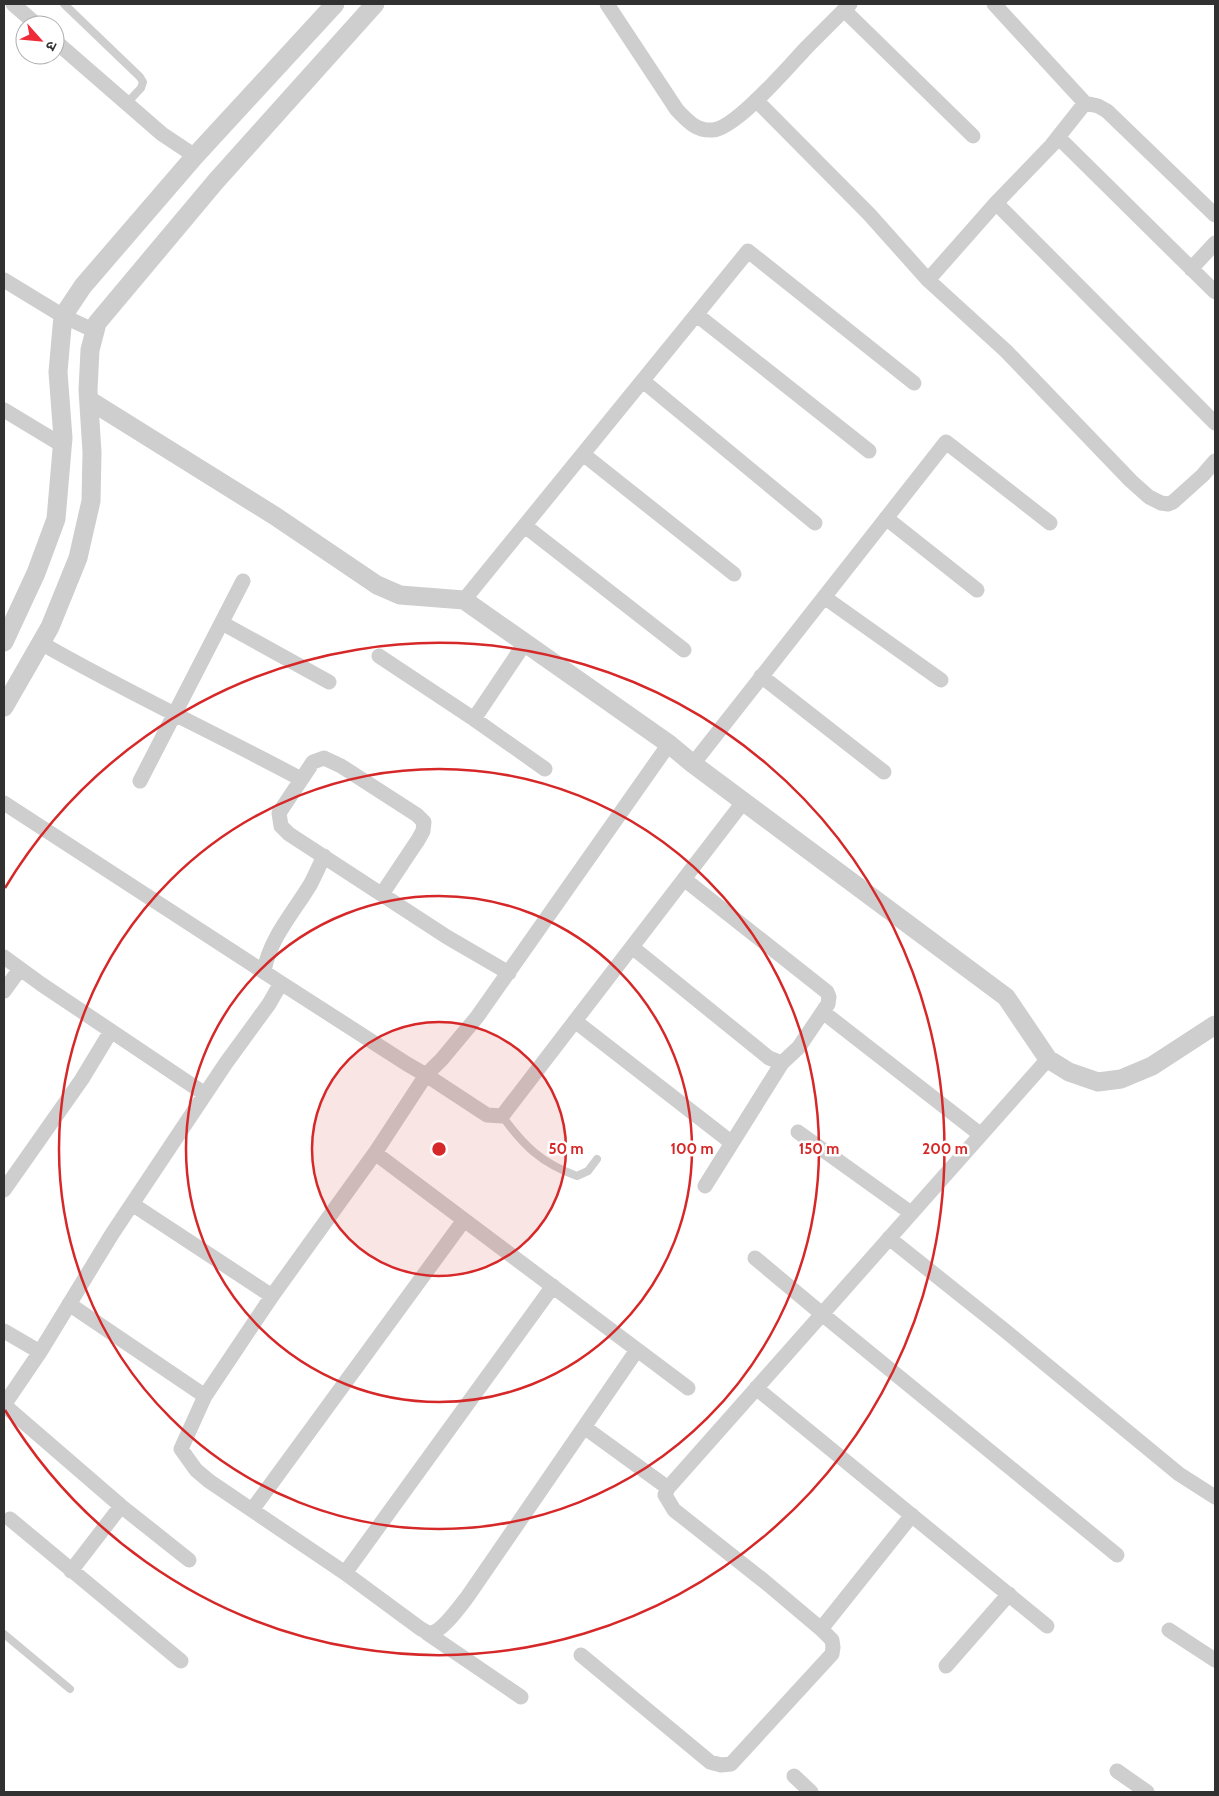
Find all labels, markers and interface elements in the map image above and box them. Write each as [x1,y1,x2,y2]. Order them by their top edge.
north arrow [15,15,65,65]
text: उ [41,38,61,54]
centre of rings [430,1140,448,1158]
text: 50 m [548,1140,584,1158]
text: 100 m [670,1140,714,1158]
text: 150 m [799,1140,839,1158]
text: 200 m [922,1140,968,1158]

